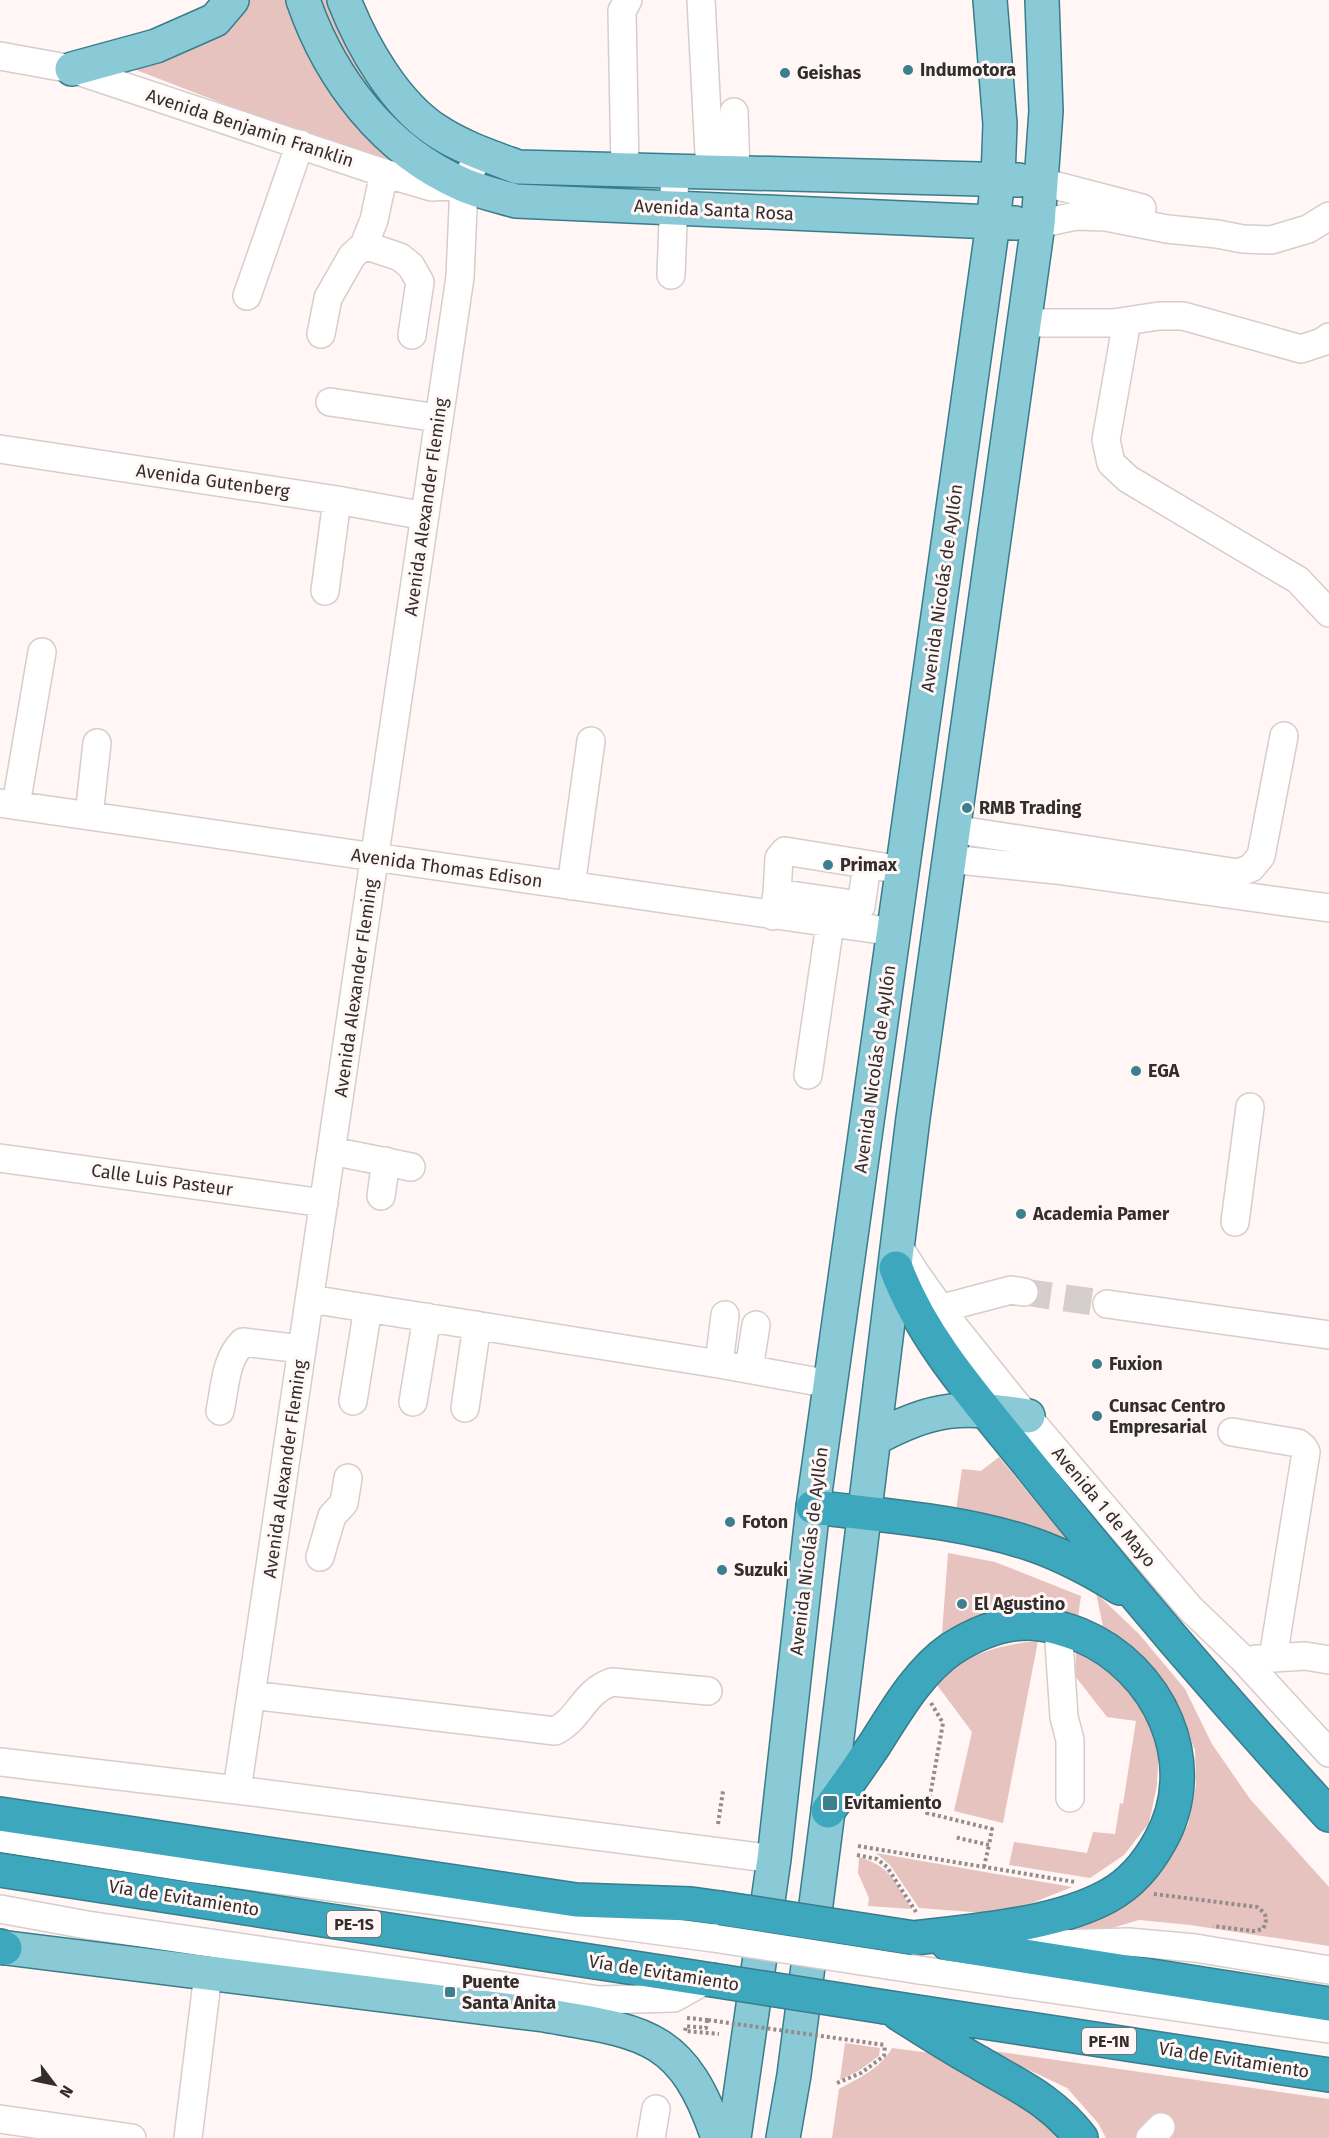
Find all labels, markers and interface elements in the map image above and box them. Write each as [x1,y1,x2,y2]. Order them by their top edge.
place label: Indumotora [920,59,1016,81]
place label: Geishas [797,62,861,84]
marker: Indumotora [901,63,915,77]
marker: Geishas [778,66,792,80]
street label: Avenida Benjamin Franklin [144,84,356,172]
street label: Avenida Santa Rosa [633,195,795,225]
street label: Avenida Alexander Fleming [400,396,452,618]
street label: Avenida Gutenberg [135,459,292,503]
street label: Avenida Nicolás de Ayllón [916,482,968,694]
place label: RMB Trading [979,797,1082,819]
marker: RMB Trading [960,801,974,815]
street label: Avenida Thomas Edison [350,844,544,892]
place label: Primax [840,854,898,876]
marker: Primax [821,858,835,872]
street label: Avenida Alexander Fleming [330,877,382,1099]
street label: Avenida Nicolás de Ayllón [849,963,901,1175]
place label: EGA [1148,1060,1180,1082]
marker: EGA [1129,1064,1143,1078]
street label: Calle Luis Pasteur [90,1159,234,1201]
place label: Academia Pamer [1032,1203,1170,1225]
marker: Academia Pamer [1014,1207,1028,1221]
place label: Fuxion [1109,1353,1163,1375]
marker: Fuxion [1090,1357,1104,1371]
street label: Avenida Alexander Fleming [259,1358,311,1580]
place label: Cunsac Centro Empresarial [1109,1395,1225,1438]
marker: Cunsac Centro Empresarial [1090,1409,1104,1423]
street label: Avenida 1 de Mayo [1047,1442,1161,1572]
street label: Avenida Nicolás de Ayllón [785,1445,833,1657]
place label: Foton [742,1511,788,1533]
marker: Foton [723,1515,737,1529]
place label: Suzuki [734,1559,788,1581]
marker: Suzuki [715,1563,729,1577]
place label: El Agustino [974,1593,1065,1615]
marker: El Agustino [955,1597,969,1611]
place label: Evitamiento [844,1792,942,1814]
marker: Evitamiento [821,1794,839,1812]
street label: Vía de Evitamiento [107,1875,261,1921]
road number: PE-1S [327,1911,381,1937]
street label: Vía de Evitamiento [587,1950,741,1996]
place label: Puente Santa Anita [462,1971,556,2014]
marker: Puente Santa Anita [443,1985,457,1999]
road number: PE-1N [1082,2028,1136,2054]
street label: Vía de Evitamiento [1157,2037,1311,2083]
north arrow [24,2054,84,2114]
text: N [55,2082,77,2101]

